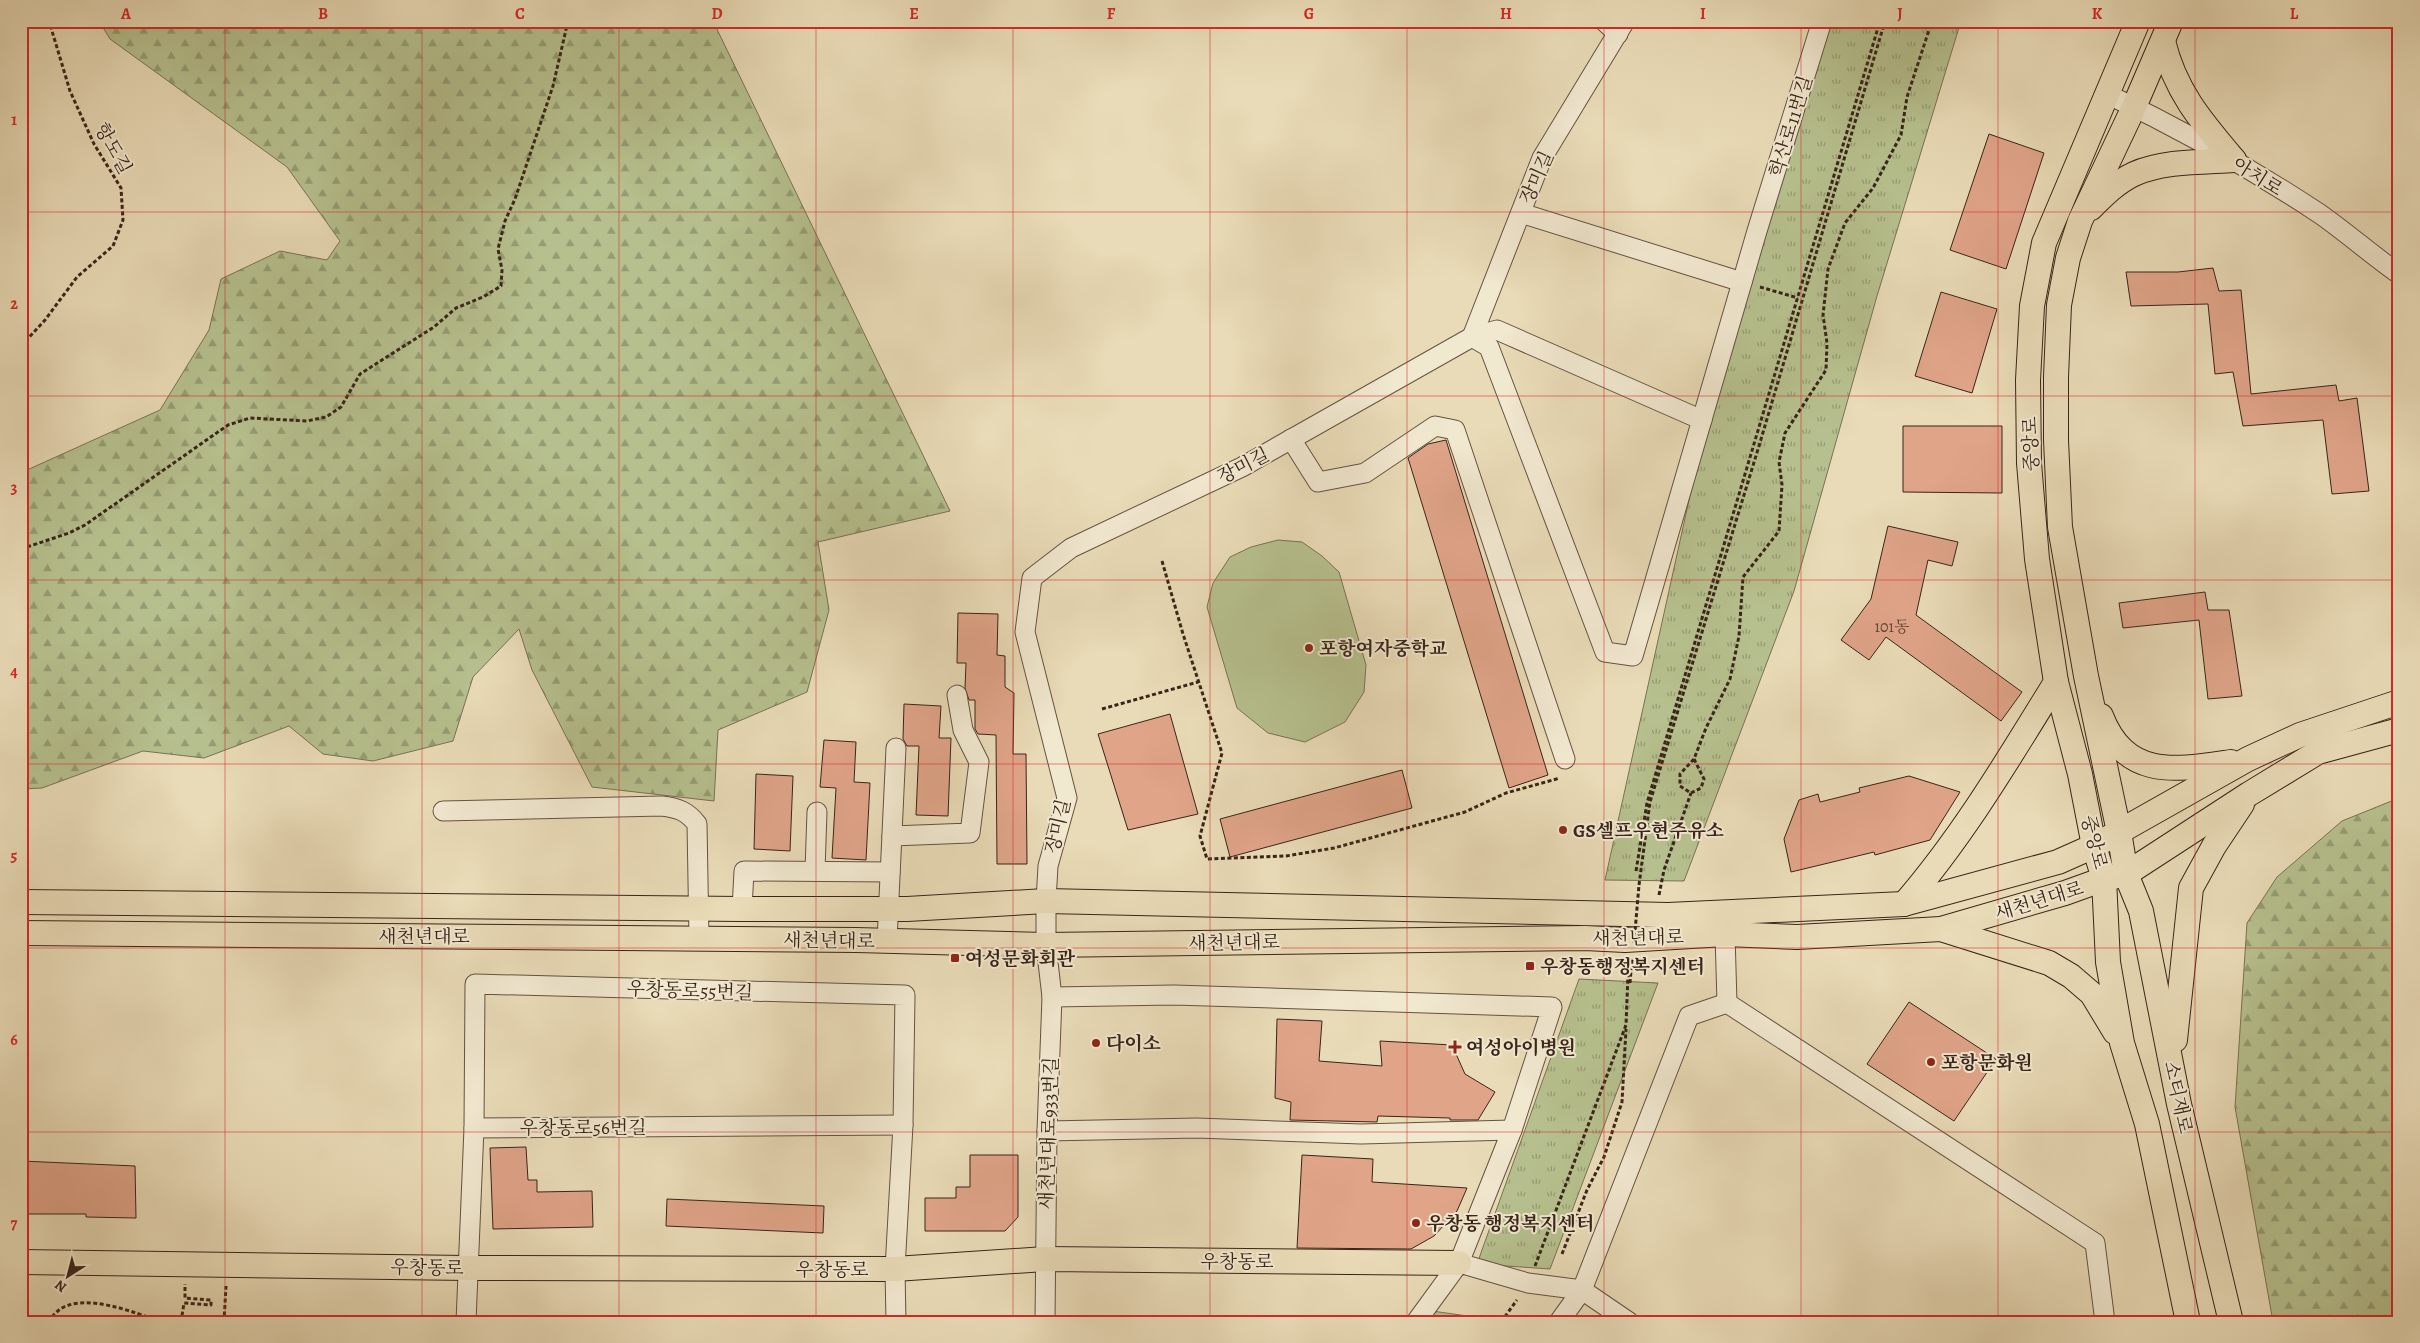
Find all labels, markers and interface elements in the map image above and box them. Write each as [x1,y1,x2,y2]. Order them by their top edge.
text: A [120,3,132,25]
text: B [318,3,328,25]
text: C [515,3,525,25]
text: D [711,3,723,25]
text: E [909,3,919,25]
text: F [1107,3,1116,25]
text: G [1304,3,1314,25]
text: H [1500,3,1512,25]
text: I [1700,3,1706,25]
text: J [1897,3,1903,25]
text: K [2092,3,2103,25]
text: L [2290,3,2299,25]
street label: 학산로11번길 [1763,72,1819,180]
text: 1 [11,109,17,131]
street label: 항도길 [88,118,138,179]
street label: 장미길 [1514,147,1560,208]
street label: 아치로 [2227,151,2288,202]
text: 2 [10,293,18,315]
street label: 중앙로 [2017,416,2045,472]
street label: 장미길 [1213,442,1274,490]
text: 3 [11,477,18,499]
house number: 101동 [1875,616,1910,638]
place label: 포항여자중학교 [1319,636,1447,662]
marker: 포항여자중학교 [1303,642,1315,654]
text: 4 [10,661,18,683]
street label: 장미길 [1039,796,1077,856]
street label: 중앙로 [2075,812,2113,872]
place label: GS셀프우현주유소 [1573,818,1724,844]
marker: GS셀프우현주유소 [1557,824,1569,836]
text: 5 [11,845,18,867]
street label: 새천년대로 [1992,875,2087,927]
street label: 새천년대로 [378,924,470,950]
street label: 새천년대로 [1592,924,1684,952]
street label: 새천년대로 [783,927,875,955]
street label: 새천년대로 [1188,929,1280,957]
place label: 여성문화회관 [965,946,1076,972]
marker: 여성문화회관 [949,952,961,964]
place label: 우창동행정복지센터 [1540,954,1705,980]
marker: 우창동행정복지센터 [1524,960,1536,972]
street label: 우창동로55번길 [626,976,754,1006]
text: 6 [10,1029,18,1051]
place label: 다이소 [1106,1031,1161,1057]
place label: 여성아이병원 [1466,1035,1576,1061]
marker: 다이소 [1090,1037,1102,1049]
marker: 여성아이병원 [1448,1040,1462,1054]
place label: 포항문화원 [1941,1050,2033,1076]
street label: 새천년대로933번길 [1033,1056,1065,1210]
marker: 포항문화원 [1925,1056,1937,1068]
street label: 소티재로 [2158,1059,2198,1136]
street label: 우창동로56번길 [519,1115,647,1141]
place label: 우창동 행정복지센터 [1426,1211,1595,1237]
text: 7 [11,1213,18,1235]
marker: 우창동 행정복지센터 [1410,1217,1422,1229]
street label: 우창동로 [1200,1249,1274,1275]
north arrow [42,1250,92,1300]
street label: 우창동로 [390,1254,464,1282]
street label: 우창동로 [795,1257,869,1283]
text: N [51,1275,70,1297]

